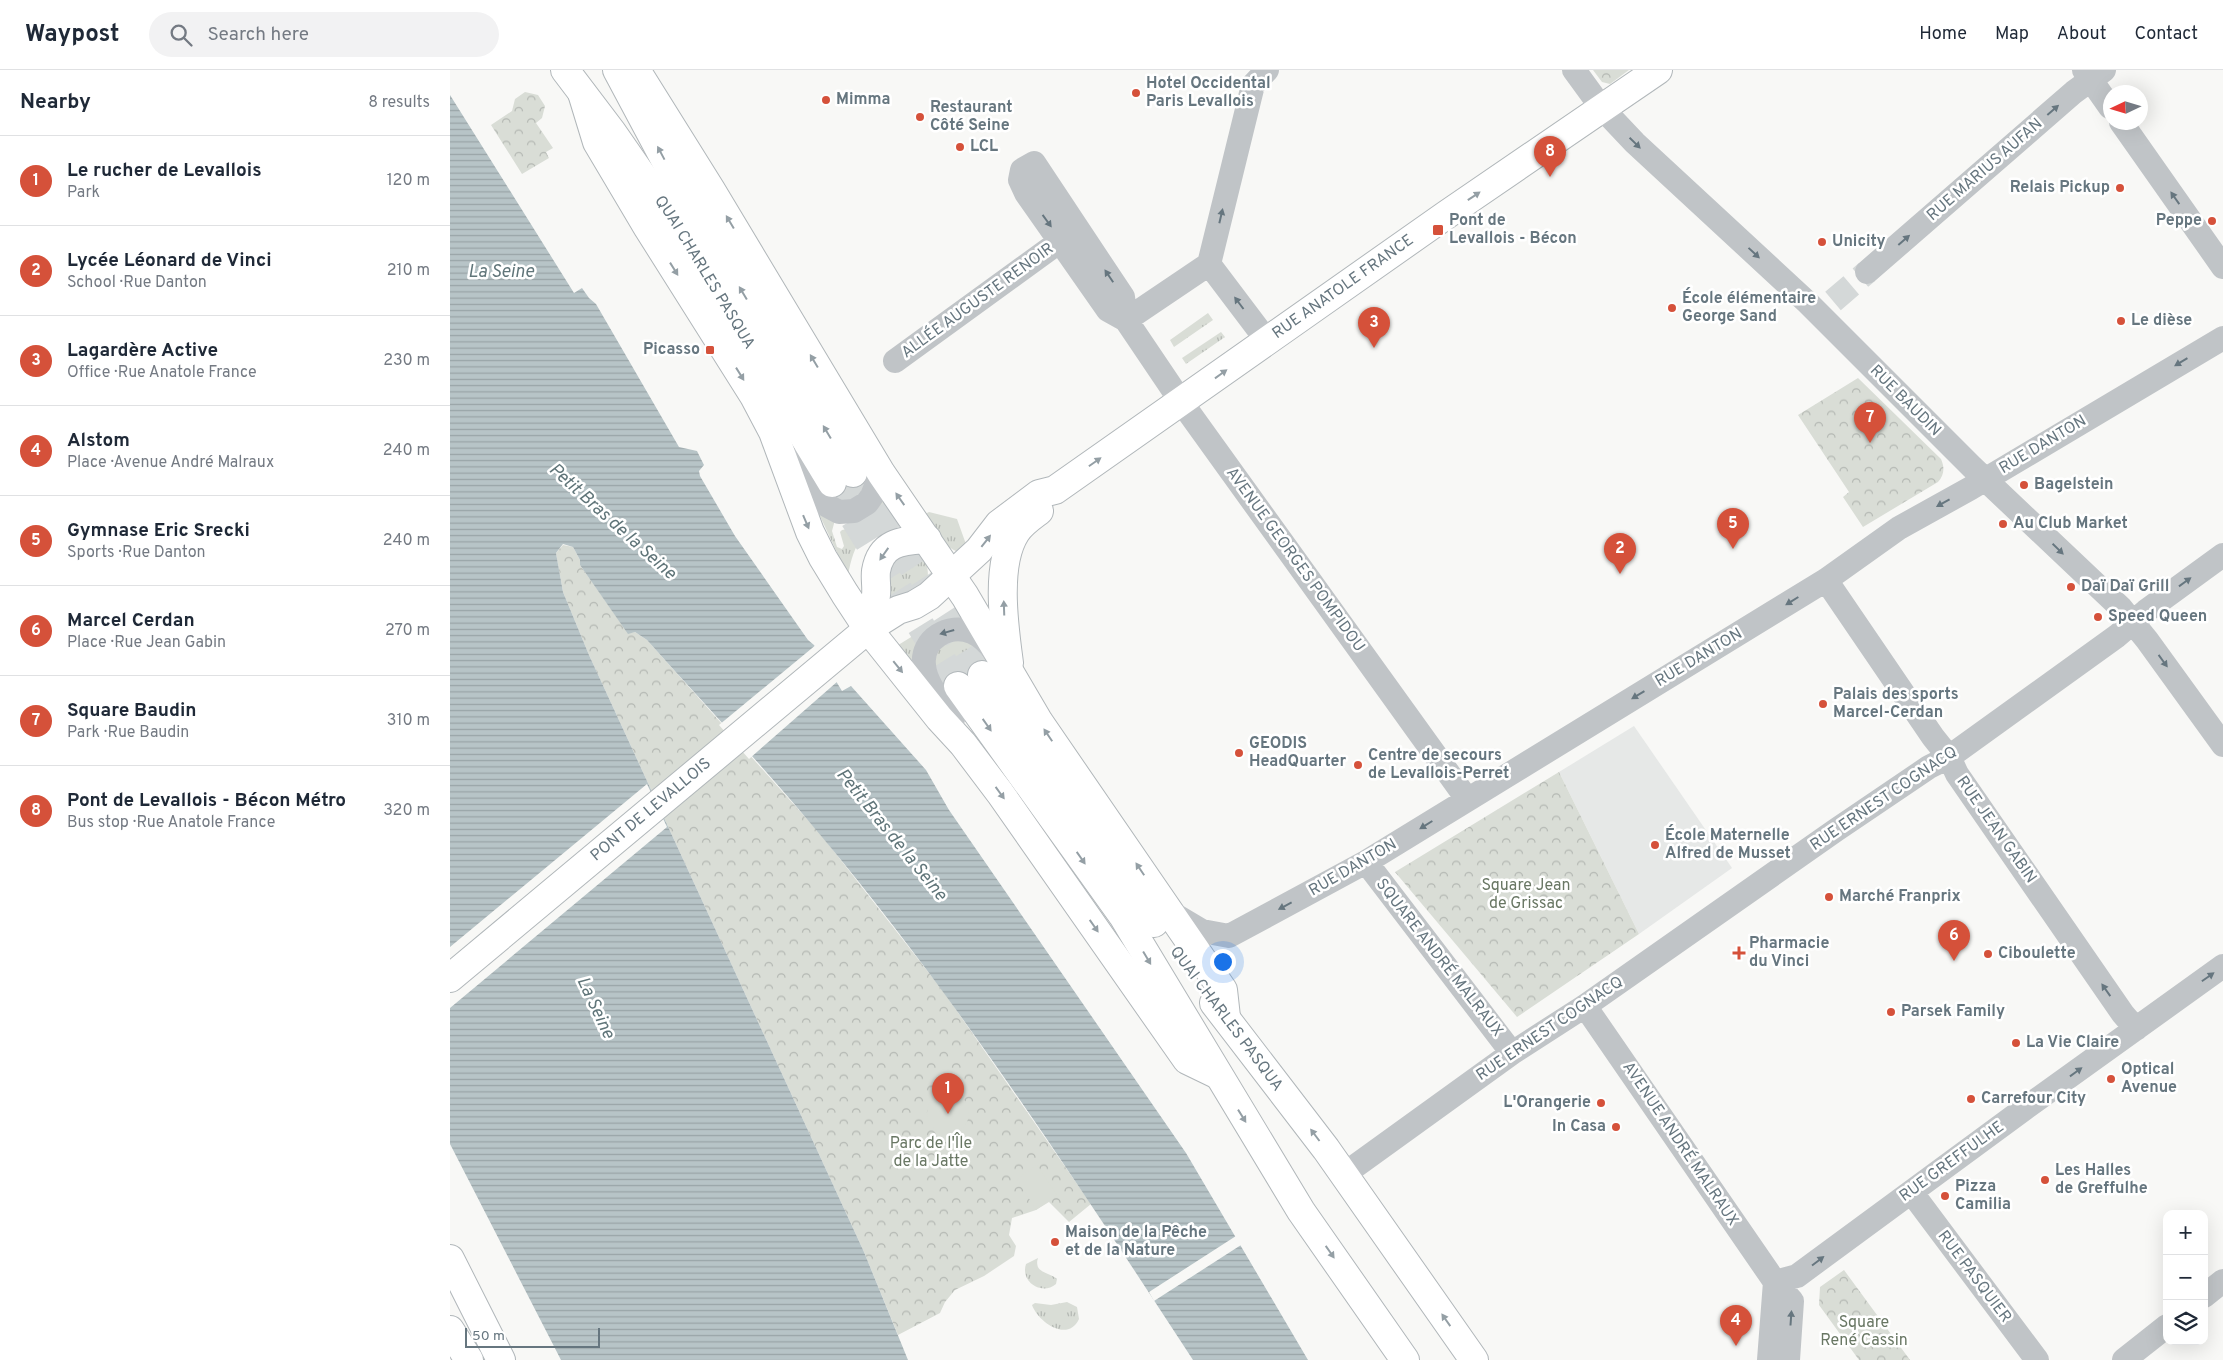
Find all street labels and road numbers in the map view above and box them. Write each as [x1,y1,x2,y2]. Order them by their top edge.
street label: RUE MARIUS AUFAN [1923,114,2047,226]
street label: QUAI CHARLES PASQUA [649,192,759,353]
street label: RUE ANATOLE FRANCE [1269,231,1418,344]
street label: ALLÉE AUGUSTE RENOIR [897,237,1058,363]
street label: RUE BAUDIN [1865,361,1945,441]
street label: RUE DANTON [1996,411,2090,479]
street label: AVENUE GEORGES POMPIDOU [1221,464,1369,656]
street label: RUE DANTON [1652,624,1746,692]
street label: RUE ERNEST COGNACQ [1807,742,1961,856]
street label: PONT DE LEVALLOIS [587,754,716,866]
street label: RUE JEAN GABIN [1952,773,2040,887]
street label: RUE DANTON [1305,835,1401,901]
street label: SQUARE ANDRÉ MALRAUX [1371,874,1509,1041]
street label: QUAI CHARLES PASQUA [1165,943,1287,1096]
street label: RUE ERNEST COGNACQ [1473,972,1627,1086]
street label: AVENUE ANDRÉ MALRAUX [1618,1057,1744,1230]
street label: RUE GREFFULHE [1896,1117,2008,1207]
street label: RUE PASQUIER [1933,1227,2015,1327]

